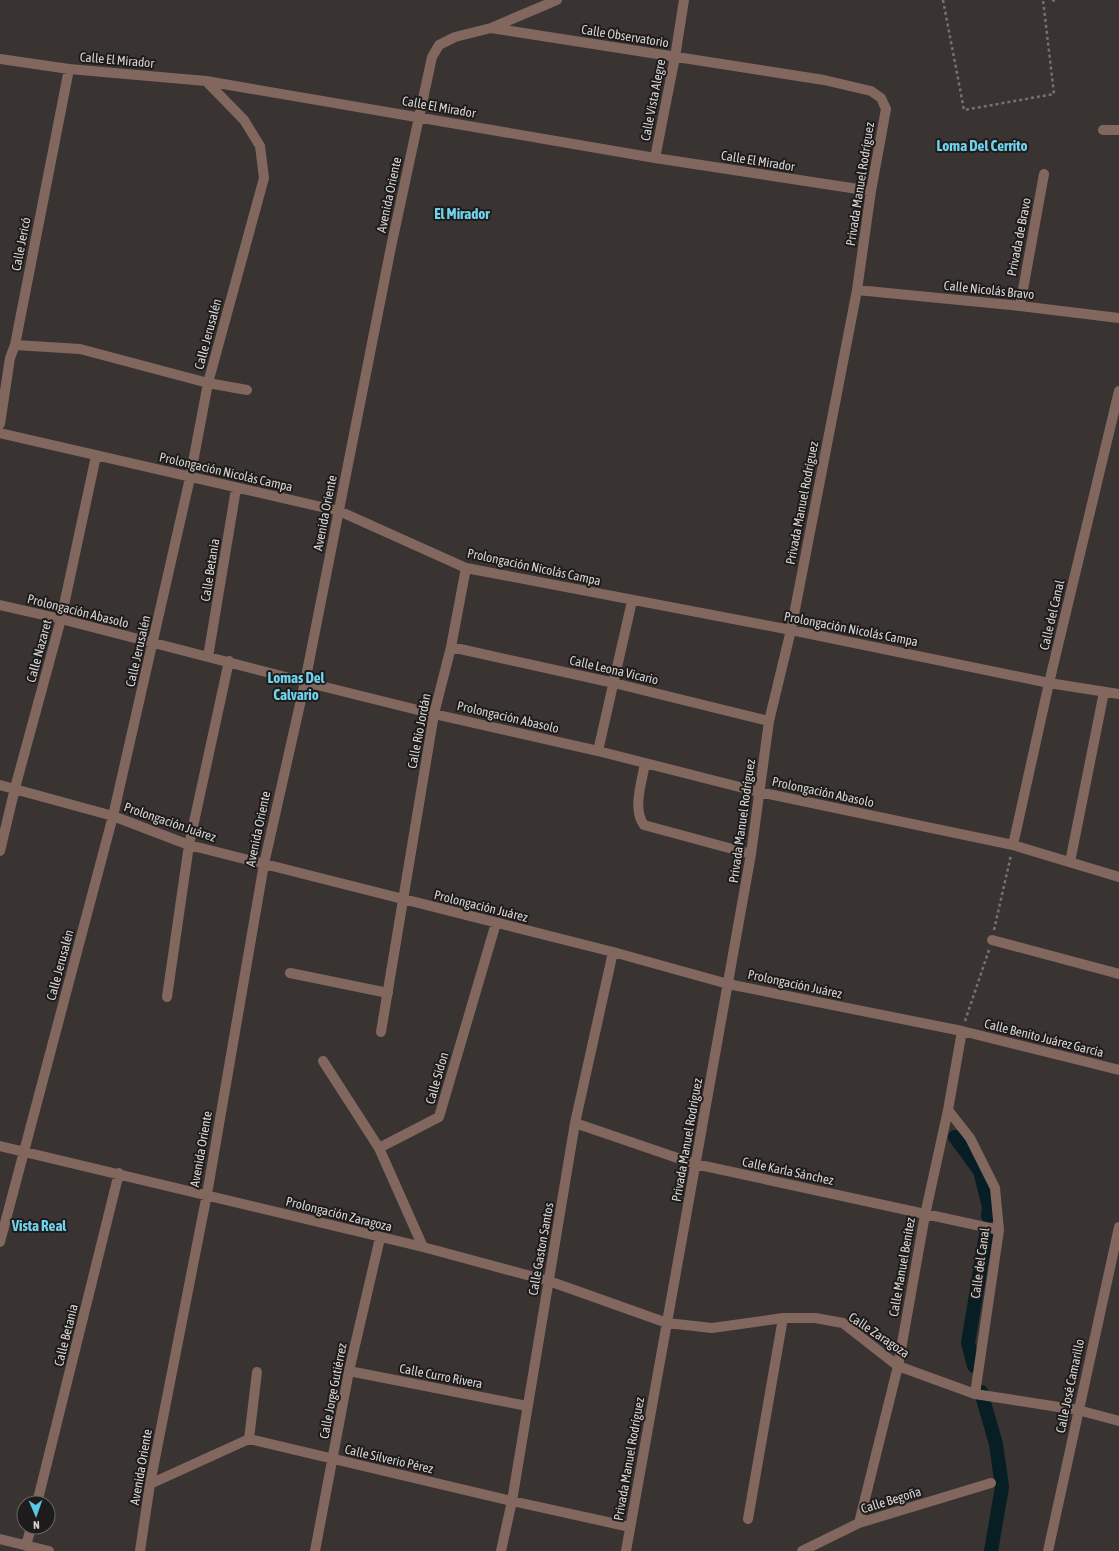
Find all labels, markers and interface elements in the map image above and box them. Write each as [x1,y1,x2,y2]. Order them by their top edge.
street label: Calle Observatorio [580,22,670,50]
street label: Calle El Mirador [79,49,155,71]
street label: Calle Vista Alegre [638,58,668,142]
street label: Calle El Mirador [401,93,477,121]
street label: Privada Manuel Rodríguez [843,121,877,247]
district label: Loma Del Cerrito [936,137,1028,154]
street label: Calle El Mirador [720,148,796,174]
street label: Avenida Oriente [374,156,404,234]
street label: Privada de Bravo [1004,197,1034,277]
district label: El Mirador [434,205,490,222]
street label: Calle Jericó [8,216,34,272]
street label: Calle Nicolás Bravo [943,278,1035,302]
street label: Calle Jerusalén [191,297,225,371]
street label: Privada Manuel Rodríguez [783,440,821,566]
street label: Prolongación Nicolás Campa [158,449,294,495]
street label: Avenida Oriente [310,474,340,552]
street label: Calle Betania [198,537,222,603]
street label: Prolongación Nicolás Campa [466,545,602,589]
street label: Calle del Canal [1037,578,1067,651]
street label: Prolongación Abasolo [26,591,130,631]
street label: Prolongación Nicolás Campa [783,609,919,649]
street label: Calle Jerusalén [123,614,153,688]
street label: Calle Nazaret [23,618,55,684]
street label: Calle Leona Vicario [568,653,660,687]
district label: Lomas Del Calvario [267,669,326,703]
street label: Calle Río Jordán [404,692,434,770]
street label: Prolongación Abasolo [456,698,560,736]
street label: Privada Manuel Rodríguez [726,758,758,884]
street label: Prolongación Abasolo [771,774,875,810]
street label: Avenida Oriente [243,790,273,868]
street label: Prolongación Juárez [122,799,218,845]
street label: Prolongación Juárez [432,887,530,925]
street label: Calle Jerusalén [43,928,77,1002]
street label: Prolongación Juárez [746,967,844,1001]
street label: Calle Benito Juárez García [983,1016,1105,1060]
street label: Calle Sidon [422,1050,452,1106]
street label: Privada Manuel Rodríguez [669,1077,705,1203]
street label: Avenida Oriente [187,1110,215,1188]
street label: Calle Karla Sánchez [741,1154,835,1188]
street label: Prolongación Zaragoza [284,1194,394,1234]
street label: Calle Gaston Santos [525,1201,557,1296]
street label: Calle Manuel Benítez [886,1216,918,1318]
district label: Vista Real [11,1217,67,1234]
street label: Calle del Canal [968,1226,992,1299]
street label: Calle Betania [51,1302,81,1368]
street label: Calle Zaragoza [846,1309,912,1361]
street label: Calle José Camarillo [1053,1338,1087,1434]
street label: Calle Jorge Gutiérrez [316,1342,350,1440]
street label: Calle Curro Rivera [398,1361,484,1391]
street label: Privada Manuel Rodríguez [611,1396,647,1522]
street label: Avenida Oriente [127,1428,155,1506]
street label: Calle Silverio Pérez [343,1442,435,1477]
street label: Calle Begoña [859,1484,923,1516]
north arrow [16,1495,56,1535]
text: N [33,1519,40,1531]

